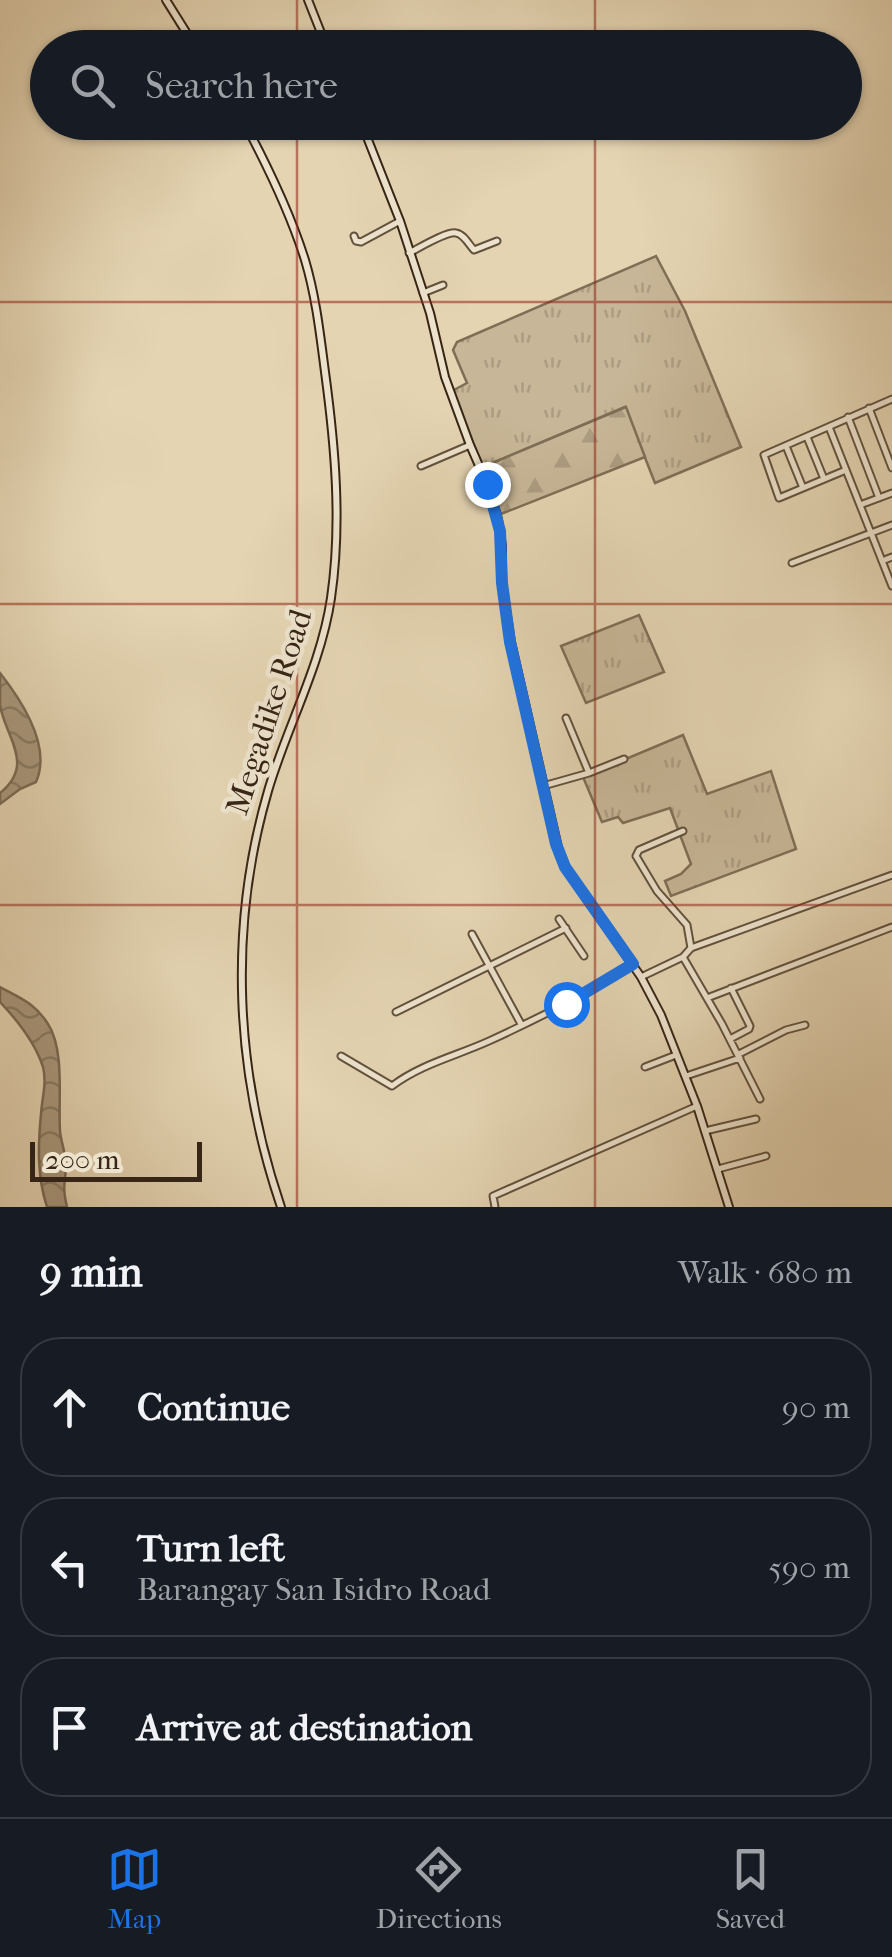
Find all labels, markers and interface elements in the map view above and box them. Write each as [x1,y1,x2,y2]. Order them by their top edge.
search box [30,30,862,140]
icon: search [65,58,120,113]
text: Search here [145,63,338,108]
route end [465,462,511,508]
street label: Megadike Road [218,604,320,819]
route start [544,982,590,1028]
scale bar [30,1137,202,1182]
text: 200 m [45,1143,120,1176]
text: 9 min [40,1248,143,1297]
text: Walk · 680 m [678,1254,852,1291]
icon: ahead [42,1380,97,1435]
text: Continue [137,1385,290,1430]
text: 90 m [782,1389,850,1426]
text: Turn left [137,1526,285,1571]
icon: left [42,1540,97,1595]
text: 590 m [768,1549,850,1586]
text: Barangay San Isidro Road [137,1571,490,1608]
icon: arrive [42,1700,97,1755]
text: Arrive at destination [137,1705,473,1750]
tab: Map [107,1842,162,1935]
tab: Directions [376,1842,502,1935]
tab: Saved [716,1842,785,1935]

